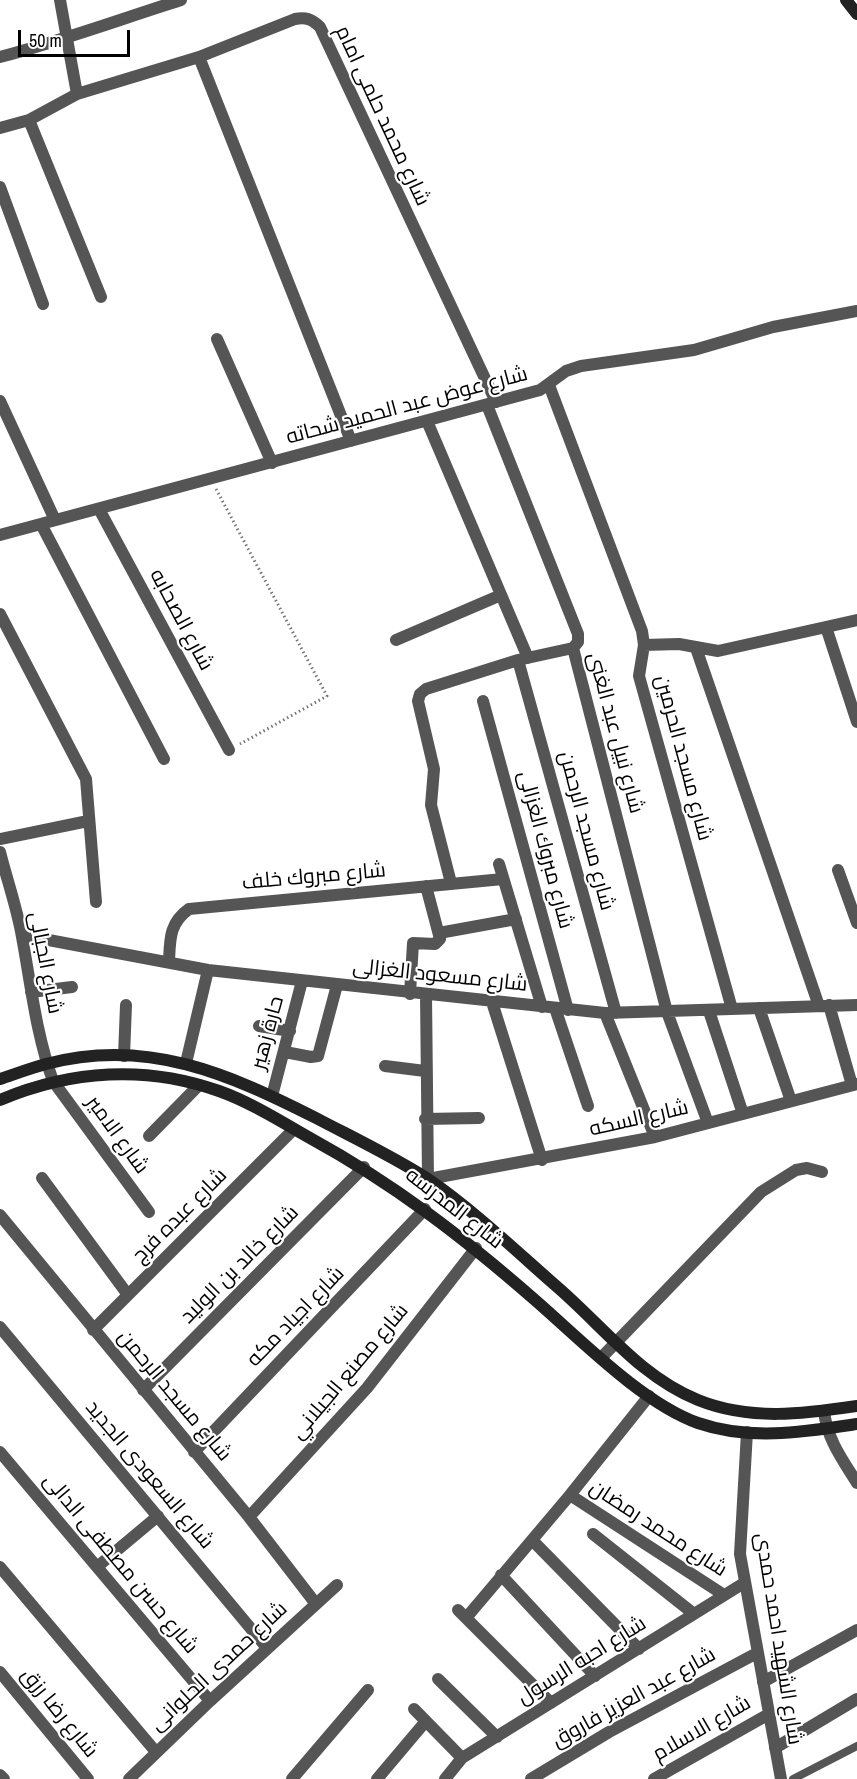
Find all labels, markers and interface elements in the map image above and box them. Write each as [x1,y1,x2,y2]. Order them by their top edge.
scale bar [21,18,134,56]
street label: شارع محمد حلمى امام [329,22,435,210]
text: 50 m [29,28,62,53]
street label: شارع عوض عبد الحميد شحاته [284,362,530,450]
street label: شارع الصحابه [144,565,218,675]
street label: شارع نبيل عبد الغنى [581,650,649,816]
street label: شارع مسجد الحرمين [649,672,717,844]
street label: شارع مسجد الرحمن [553,749,619,913]
street label: شارع مبروك الغزالى [512,768,578,932]
street label: شارع مبروك خلف [241,858,387,896]
street label: شارع الجبالى [23,910,67,1016]
street label: شارع مسعود الغزالى [351,954,529,998]
street label: حارة زهير [246,993,290,1073]
street label: شارع الامير [80,1091,154,1179]
street label: شارع السكه [587,1095,691,1143]
street label: شارع عبده فرج [127,1163,233,1269]
street label: شارع المدرسه [400,1163,508,1255]
street label: شارع خالد بن الوليد [176,1201,304,1329]
street label: شارع اجياد مكه [242,1262,350,1372]
street label: شارع مصنع الجيلاني [286,1299,414,1445]
street label: شارع مسجد الرحمن [112,1325,236,1467]
street label: شارع السعودى الجديد [79,1396,219,1554]
street label: شارع حسن مصطفى الدالى [37,1469,203,1659]
street label: شارع محمد رمضان [585,1475,731,1583]
street label: شارع الشهيد احمد حمدى [749,1531,807,1747]
street label: شارع حمدى الحلوانى [145,1597,293,1737]
street label: شارع احبه الرسول [513,1611,651,1711]
street label: شارع عبد العزيز فاروق [548,1642,720,1754]
street label: شارع رضا رزق [15,1663,103,1763]
street label: شارع الاسلام [648,1691,756,1767]

